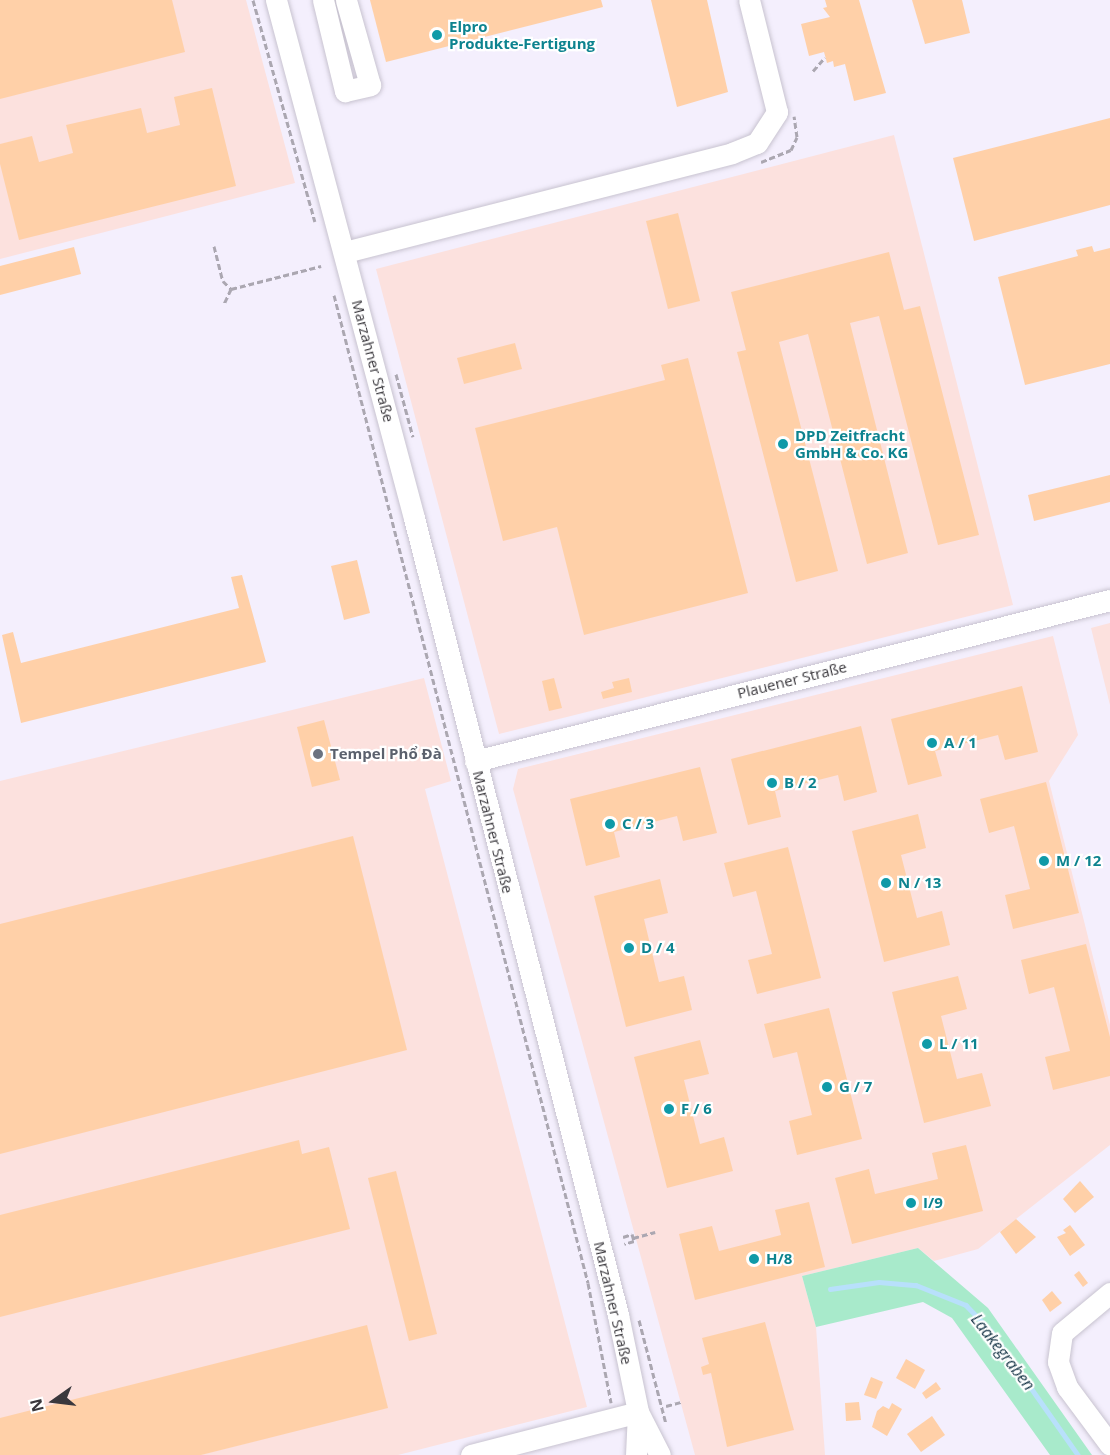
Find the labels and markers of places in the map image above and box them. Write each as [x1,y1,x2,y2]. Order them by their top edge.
place label: Elpro Produkte-Fertigung [449,17,595,52]
marker: Elpro Produkte-Fertigung [430,28,444,42]
place label: DPD Zeitfracht GmbH & Co. KG [795,426,908,461]
marker: DPD Zeitfracht GmbH & Co. KG [776,437,790,451]
place label: A / 1 [944,734,977,752]
marker: A / 1 [925,736,939,750]
place label: Tempel Phổ Đà [330,745,442,763]
marker: Tempel Phổ Đà [311,747,325,761]
place label: B / 2 [784,774,817,792]
marker: B / 2 [765,776,779,790]
place label: C / 3 [622,815,654,833]
marker: C / 3 [603,817,617,831]
place label: M / 12 [1056,852,1101,870]
marker: M / 12 [1037,854,1051,868]
place label: N / 13 [898,874,941,892]
marker: N / 13 [879,876,893,890]
place label: D / 4 [641,939,675,957]
marker: D / 4 [622,941,636,955]
place label: L / 11 [939,1035,979,1053]
marker: L / 11 [920,1037,934,1051]
place label: G / 7 [839,1078,872,1096]
marker: G / 7 [820,1080,834,1094]
place label: F / 6 [681,1100,712,1118]
marker: F / 6 [662,1102,676,1116]
place label: I/9 [923,1194,943,1212]
marker: I/9 [904,1196,918,1210]
place label: H/8 [766,1250,792,1268]
marker: H/8 [747,1252,761,1266]

